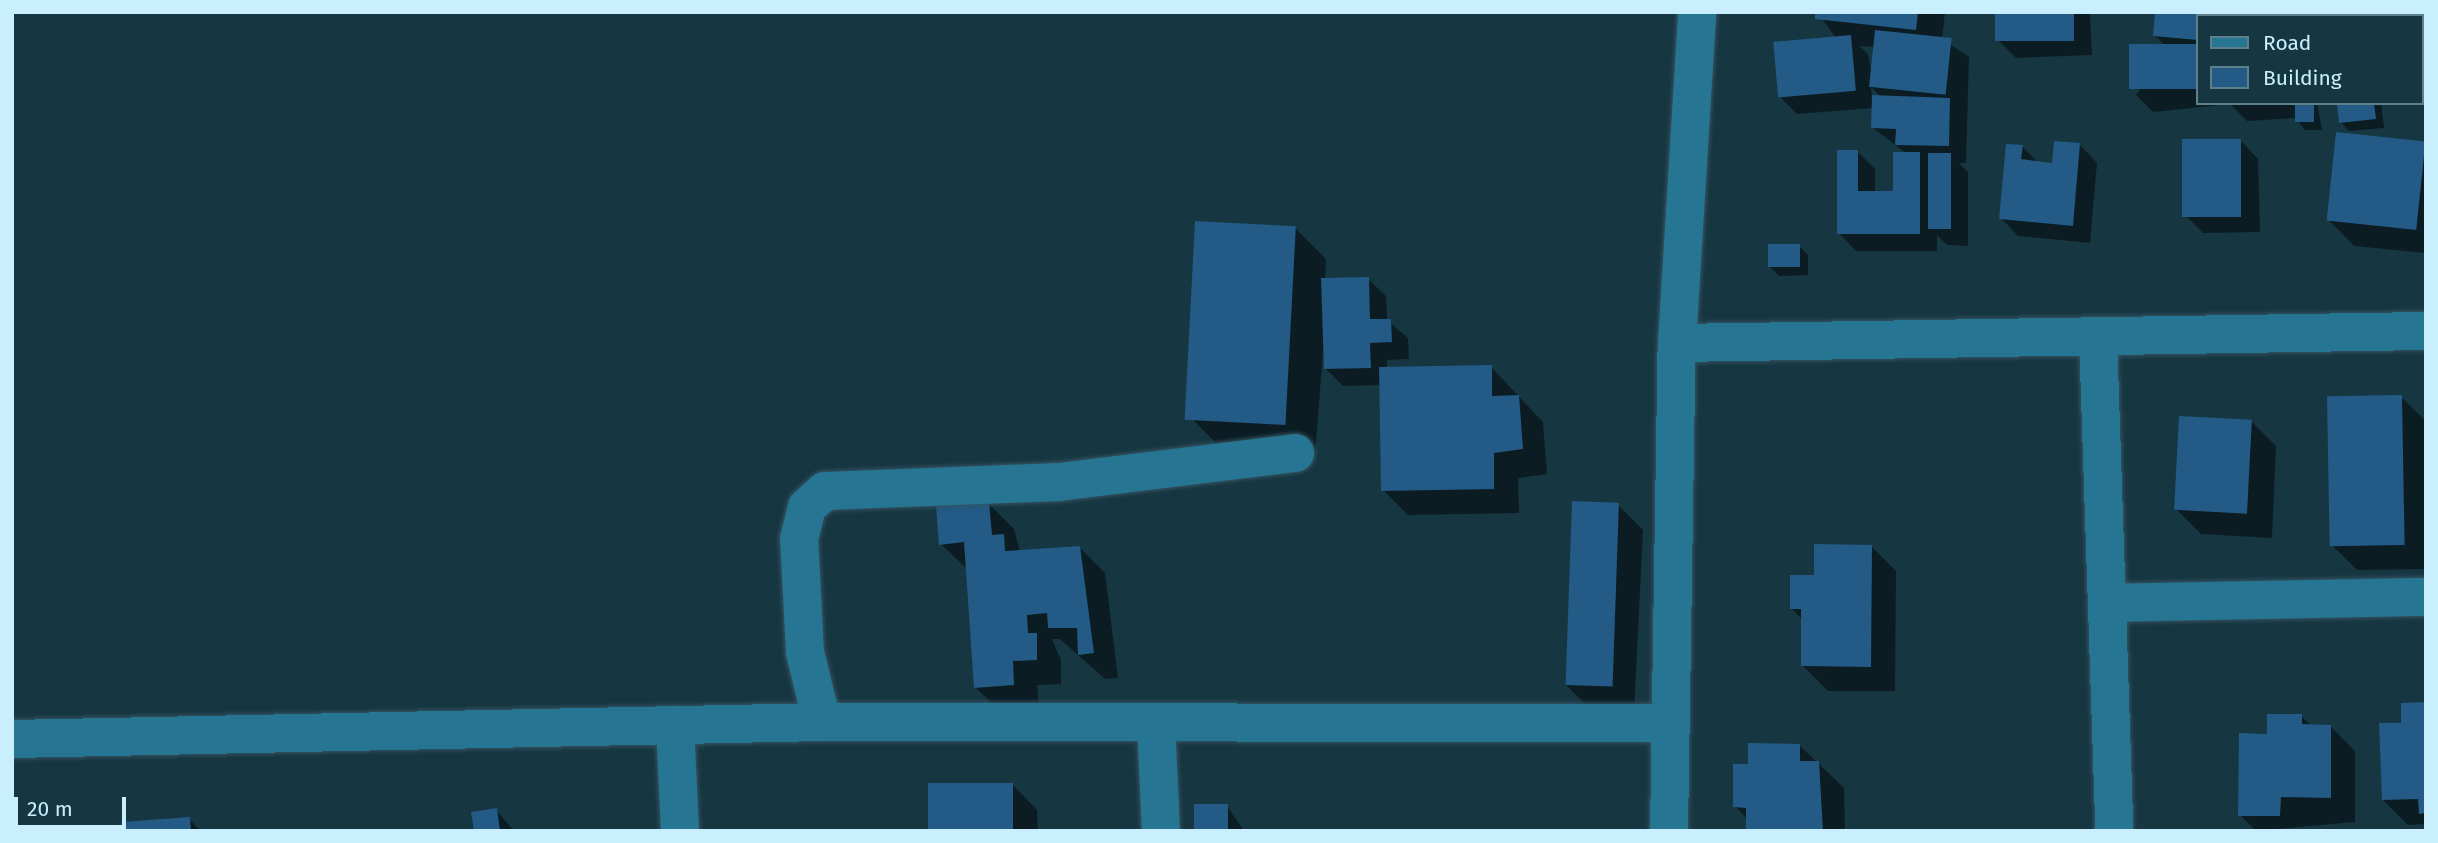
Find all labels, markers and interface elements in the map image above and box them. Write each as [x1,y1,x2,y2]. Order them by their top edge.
legend [2196,14,2424,105]
text: Road [2263,30,2311,56]
text: Building [2263,65,2342,91]
scale bar [18,784,130,828]
text: 20 m [27,796,73,822]

